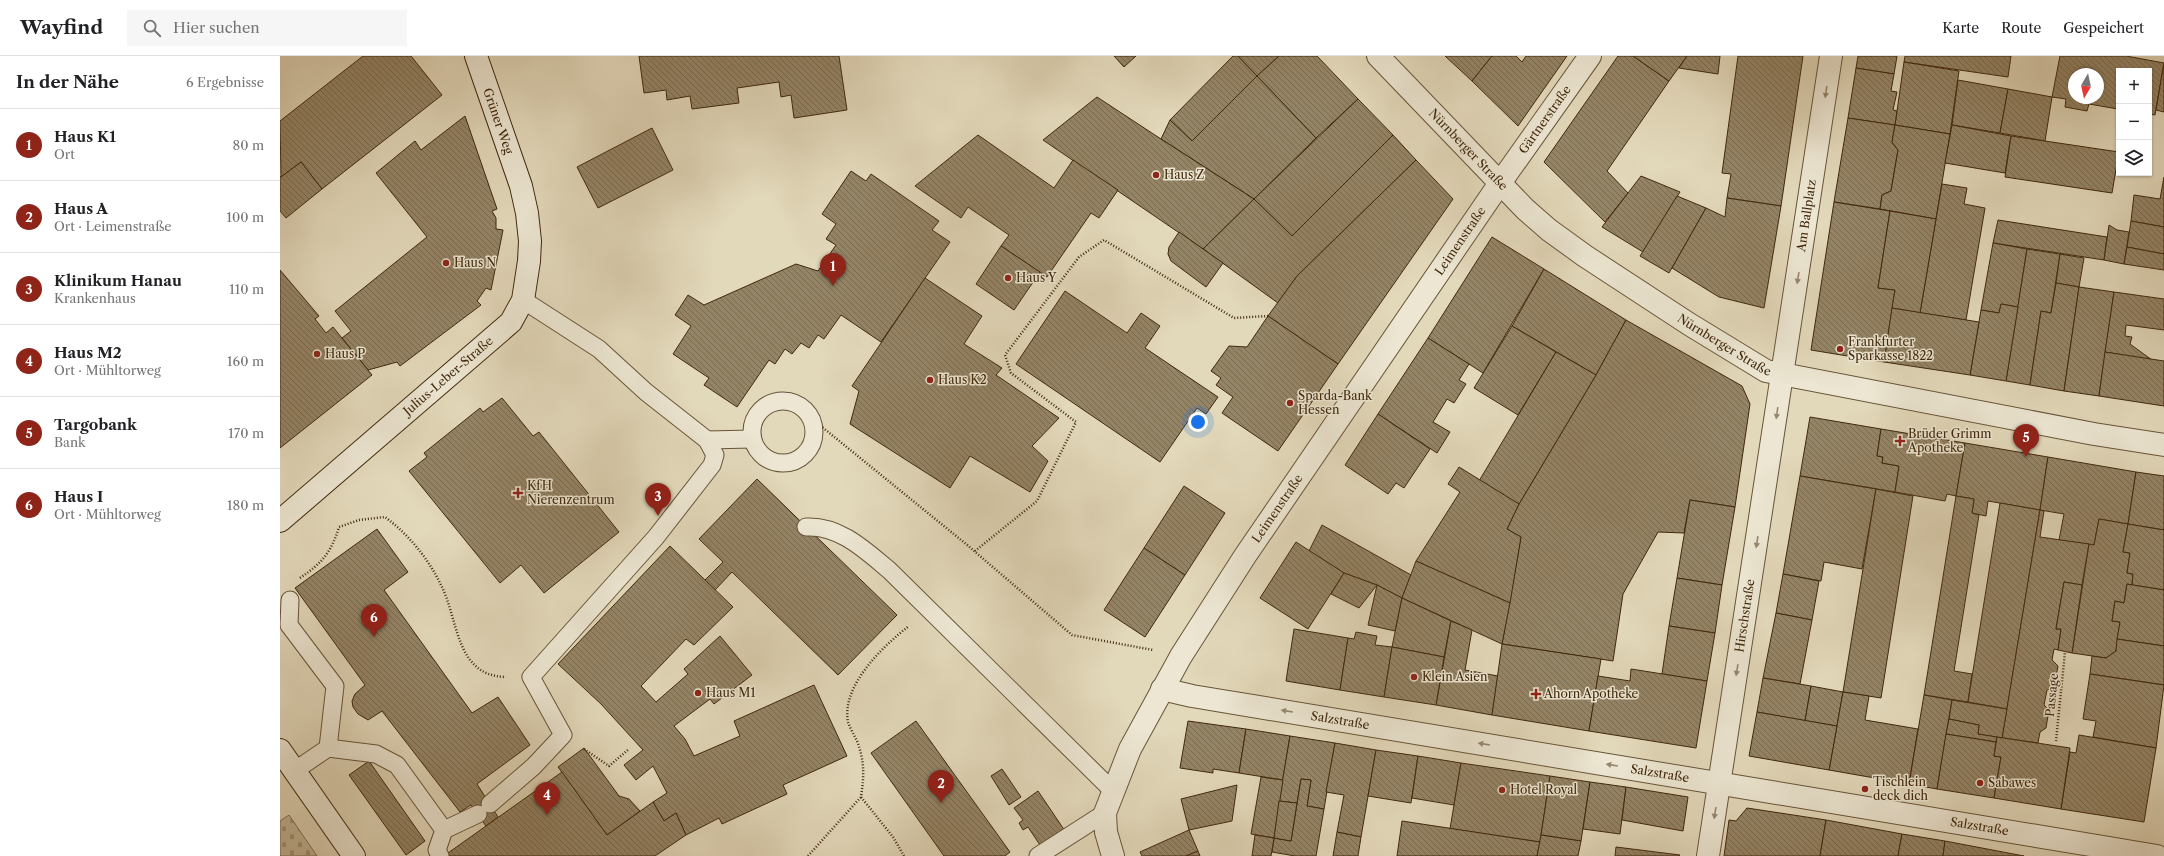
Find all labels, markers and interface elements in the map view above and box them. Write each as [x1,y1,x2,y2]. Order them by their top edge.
search box [127,10,407,46]
text: Wayfind [20,16,103,39]
icon: search [141,17,163,39]
text: Hier suchen [173,18,260,37]
text: Karte [1942,19,1979,37]
text: Route [2001,19,2041,37]
text: Gespeichert [2063,19,2144,37]
north arrow [2068,68,2104,104]
map controls [2116,68,2152,176]
button: + [2116,68,2152,104]
text: In der Nähe [16,72,119,92]
text: 6 Ergebnisse [186,74,264,90]
street label: Gärtnerstraße [1515,82,1574,157]
street label: Grüner Weg [480,86,517,156]
one-way arrow [1823,86,1829,98]
button: − [2116,104,2152,140]
street label: Nürnberger Straße [1426,105,1511,193]
text: Haus K1 [54,127,116,146]
text: 1 [26,137,32,153]
text: 80 m [232,137,264,153]
button: layers [2116,140,2152,176]
text: Ort [54,146,75,162]
place label: Haus Z [1164,167,1204,182]
marker: Haus Z [1151,170,1161,180]
street label: Am Ballplatz [1793,178,1819,254]
text: Haus A [54,199,108,218]
street label: Leimenstraße [1431,204,1489,278]
text: 2 [25,209,33,225]
text: 100 m [226,209,264,225]
text: Ort · Leimenstraße [54,218,172,234]
pin: 1 [820,253,846,286]
place label: Haus N [454,255,496,270]
marker: Haus N [441,258,451,268]
place label: Haus Y [1016,270,1057,285]
text: Klinikum Hanau [54,271,182,290]
one-way arrow [1795,271,1801,284]
marker: Haus Y [1003,273,1013,283]
text: 3 [25,281,33,297]
text: 110 m [229,281,264,297]
text: Krankenhaus [54,290,136,306]
street label: Nürnberger Straße [1675,311,1772,379]
street label: Julius-Leber-Straße [399,333,496,420]
place label: Frankfurter Sparkasse 1822 [1848,334,1933,363]
text: Haus M2 [54,343,122,362]
marker: Frankfurter Sparkasse 1822 [1835,344,1845,354]
place label: Haus P [325,346,365,361]
marker: Haus P [312,349,322,359]
text: 4 [25,353,33,369]
text: 160 m [227,353,264,369]
text: Ort · Mühltorweg [54,362,161,378]
place label: Haus K2 [938,372,987,387]
marker: Haus K2 [925,375,935,385]
place label: Sparda-Bank Hessen [1298,388,1373,417]
marker: Sparda-Bank Hessen [1285,398,1295,408]
one-way arrow [1774,407,1780,419]
your location [1188,412,1208,432]
text: Targobank [54,415,137,434]
pin: 5 [2013,424,2039,457]
text: 5 [25,425,33,441]
text: 170 m [228,425,264,441]
place label: Brüder Grimm Apotheke [1907,426,1991,455]
text: Bank [54,434,86,450]
marker: Brüder Grimm Apotheke [1895,436,1905,446]
street label: Leimenstraße [1248,471,1306,545]
place label: KfH Nierenzentrum [527,478,615,507]
pin: 3 [645,483,671,516]
text: Haus I [54,487,103,506]
marker: KfH Nierenzentrum [512,487,524,499]
text: 6 [25,497,33,513]
text: 180 m [227,497,264,513]
text: Ort · Mühltorweg [54,506,161,522]
one-way arrow [1754,536,1760,548]
street label: Hirschstraße [1731,578,1758,653]
pin: 6 [361,604,387,637]
one-way arrow [1734,664,1740,676]
place label: Klein Asien [1422,669,1488,684]
marker: Klein Asien [1409,672,1419,682]
street label: Passage [2042,672,2061,718]
place label: Haus M1 [706,685,756,700]
place label: Ahorn Apotheke [1543,686,1639,701]
marker: Haus M1 [693,688,703,698]
marker: Ahorn Apotheke [1531,689,1541,699]
one-way arrow [1280,708,1293,714]
street label: Salzstraße [1310,708,1371,732]
one-way arrow [1478,741,1490,747]
street label: Salzstraße [1630,761,1691,785]
one-way arrow [1606,762,1618,768]
pin: 2 [928,770,954,803]
place label: Tischlein deck dich [1873,774,1928,803]
place label: Sabawes [1988,775,2036,790]
marker: Sabawes [1975,778,1985,788]
pin: 4 [534,782,560,815]
place label: Hotel Royal [1510,782,1577,797]
marker: Tischlein deck dich [1860,784,1870,794]
marker: Hotel Royal [1497,785,1507,795]
one-way arrow [1712,806,1718,819]
street label: Salzstraße [1949,814,2010,838]

